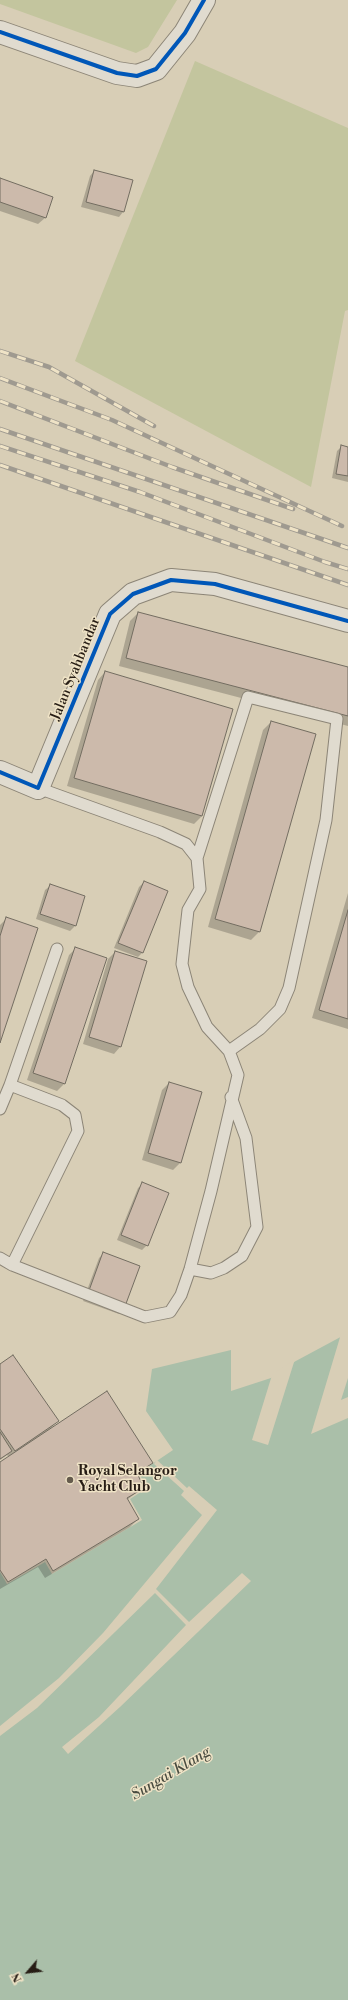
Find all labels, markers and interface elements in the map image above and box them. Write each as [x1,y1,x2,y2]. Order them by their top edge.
street label: Jalan Syahbandar [48,615,104,723]
place label: Royal Selangor Yacht Club [78,1464,177,1496]
marker: Royal Selangor Yacht Club [65,1475,75,1485]
water label: Sungai Klang [128,1743,214,1805]
north arrow [8,1952,48,1992]
text: N [9,1971,26,1985]

